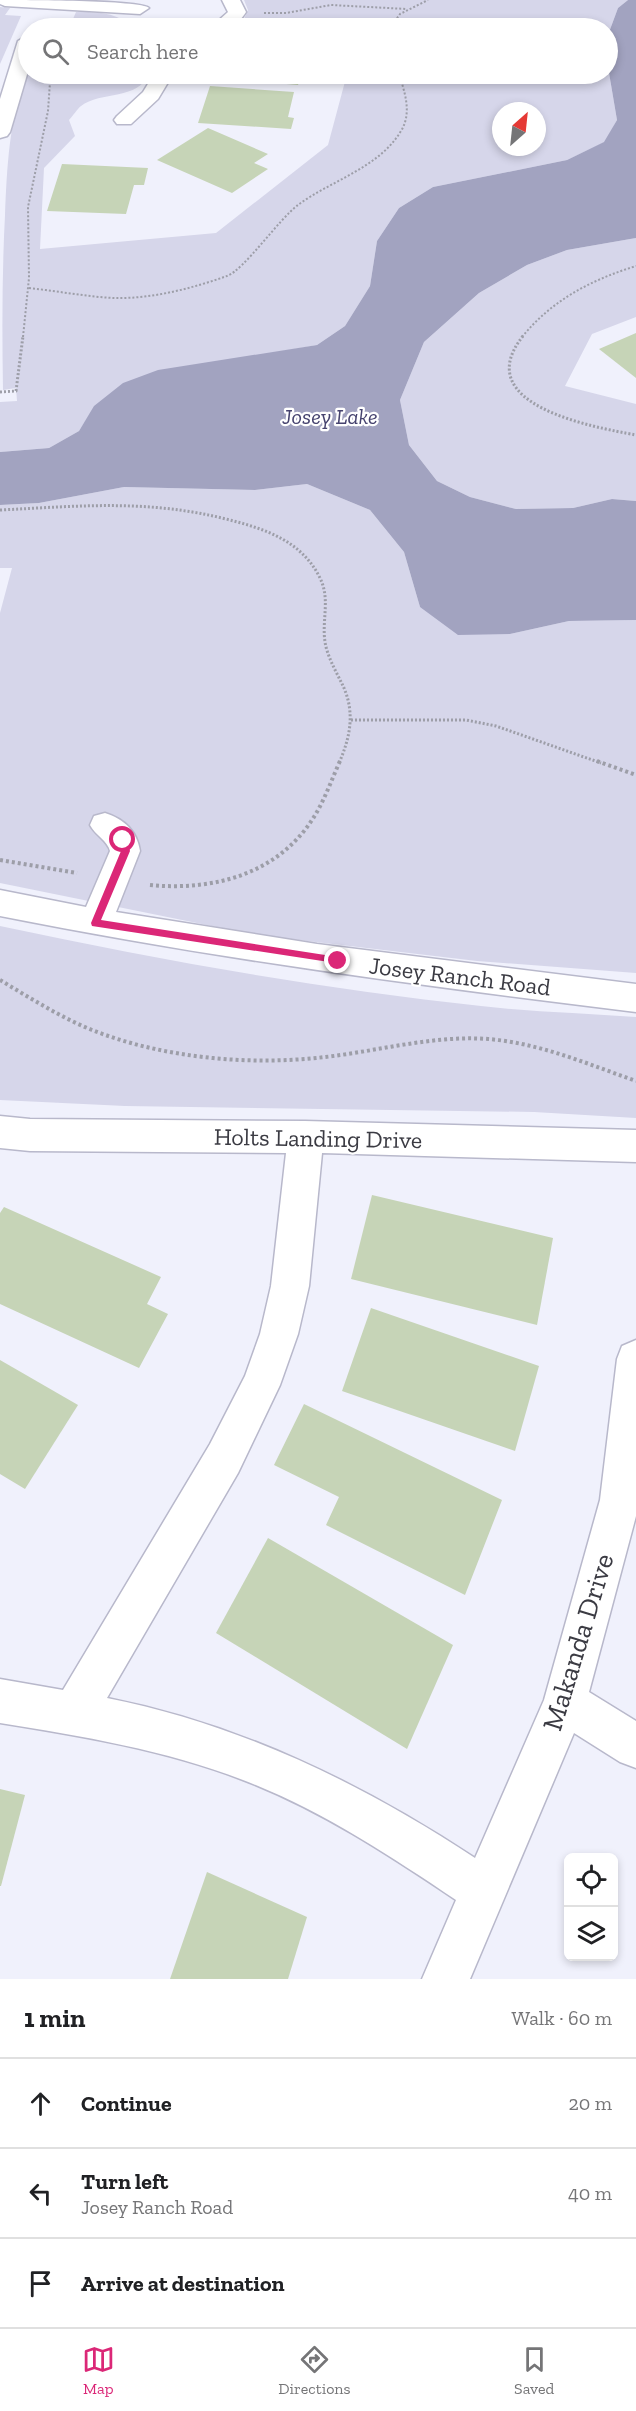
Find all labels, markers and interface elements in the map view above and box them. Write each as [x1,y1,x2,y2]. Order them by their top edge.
search box [18,18,618,84]
icon: search [39,35,72,68]
text: Search here [87,38,198,65]
north arrow [492,102,546,156]
water label: Josey Lake [281,403,378,430]
route start [109,826,135,852]
route end [324,947,350,973]
street label: Josey Ranch Road [368,950,552,1002]
street label: Holts Landing Drive [214,1122,422,1154]
street label: Makanda Drive [535,1550,621,1734]
map controls [564,1853,618,1961]
button: locate [564,1853,618,1907]
button: layers [564,1907,618,1961]
text: 1 min [24,2002,85,2034]
text: Walk · 60 m [511,2006,612,2030]
icon: ahead [24,2087,57,2120]
text: Continue [81,2090,172,2117]
text: 20 m [568,2091,612,2115]
text: Turn left [81,2168,168,2195]
icon: left [24,2177,57,2210]
text: 40 m [568,2181,612,2205]
text: Josey Ranch Road [81,2195,233,2219]
icon: arrive [24,2267,57,2300]
text: Arrive at destination [81,2270,284,2297]
tab: Map [82,2343,115,2398]
tab: Directions [278,2343,351,2398]
tab: Saved [514,2343,554,2398]

